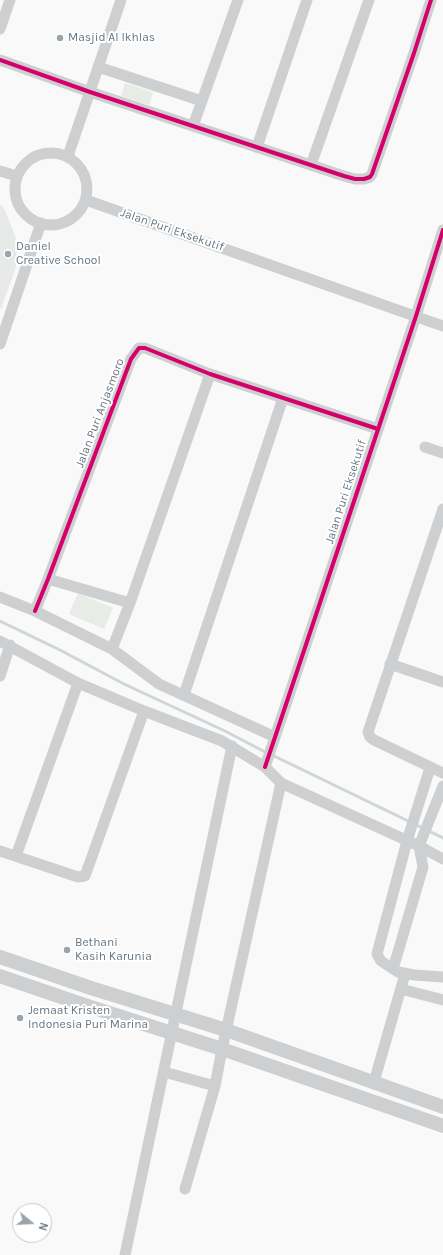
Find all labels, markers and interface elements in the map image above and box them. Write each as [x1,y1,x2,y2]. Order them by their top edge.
place label: Masjid Al Ikhlas [68,31,155,45]
marker: Masjid Al Ikhlas [55,33,65,43]
street label: Jalan Puri Eksekutif [118,206,226,254]
place label: Daniel Creative School [16,240,101,268]
marker: Daniel Creative School [3,249,13,259]
street label: Jalan Puri Anjasmoro [73,356,127,470]
street label: Jalan Puri Eksekutif [322,438,370,546]
place label: Bethani Kasih Karunia [75,936,152,964]
marker: Bethani Kasih Karunia [62,945,72,955]
place label: Jemaat Kristen Indonesia Puri Marina [28,1004,148,1032]
marker: Jemaat Kristen Indonesia Puri Marina [15,1013,25,1023]
north arrow [12,1203,52,1243]
text: N [36,1221,50,1232]

